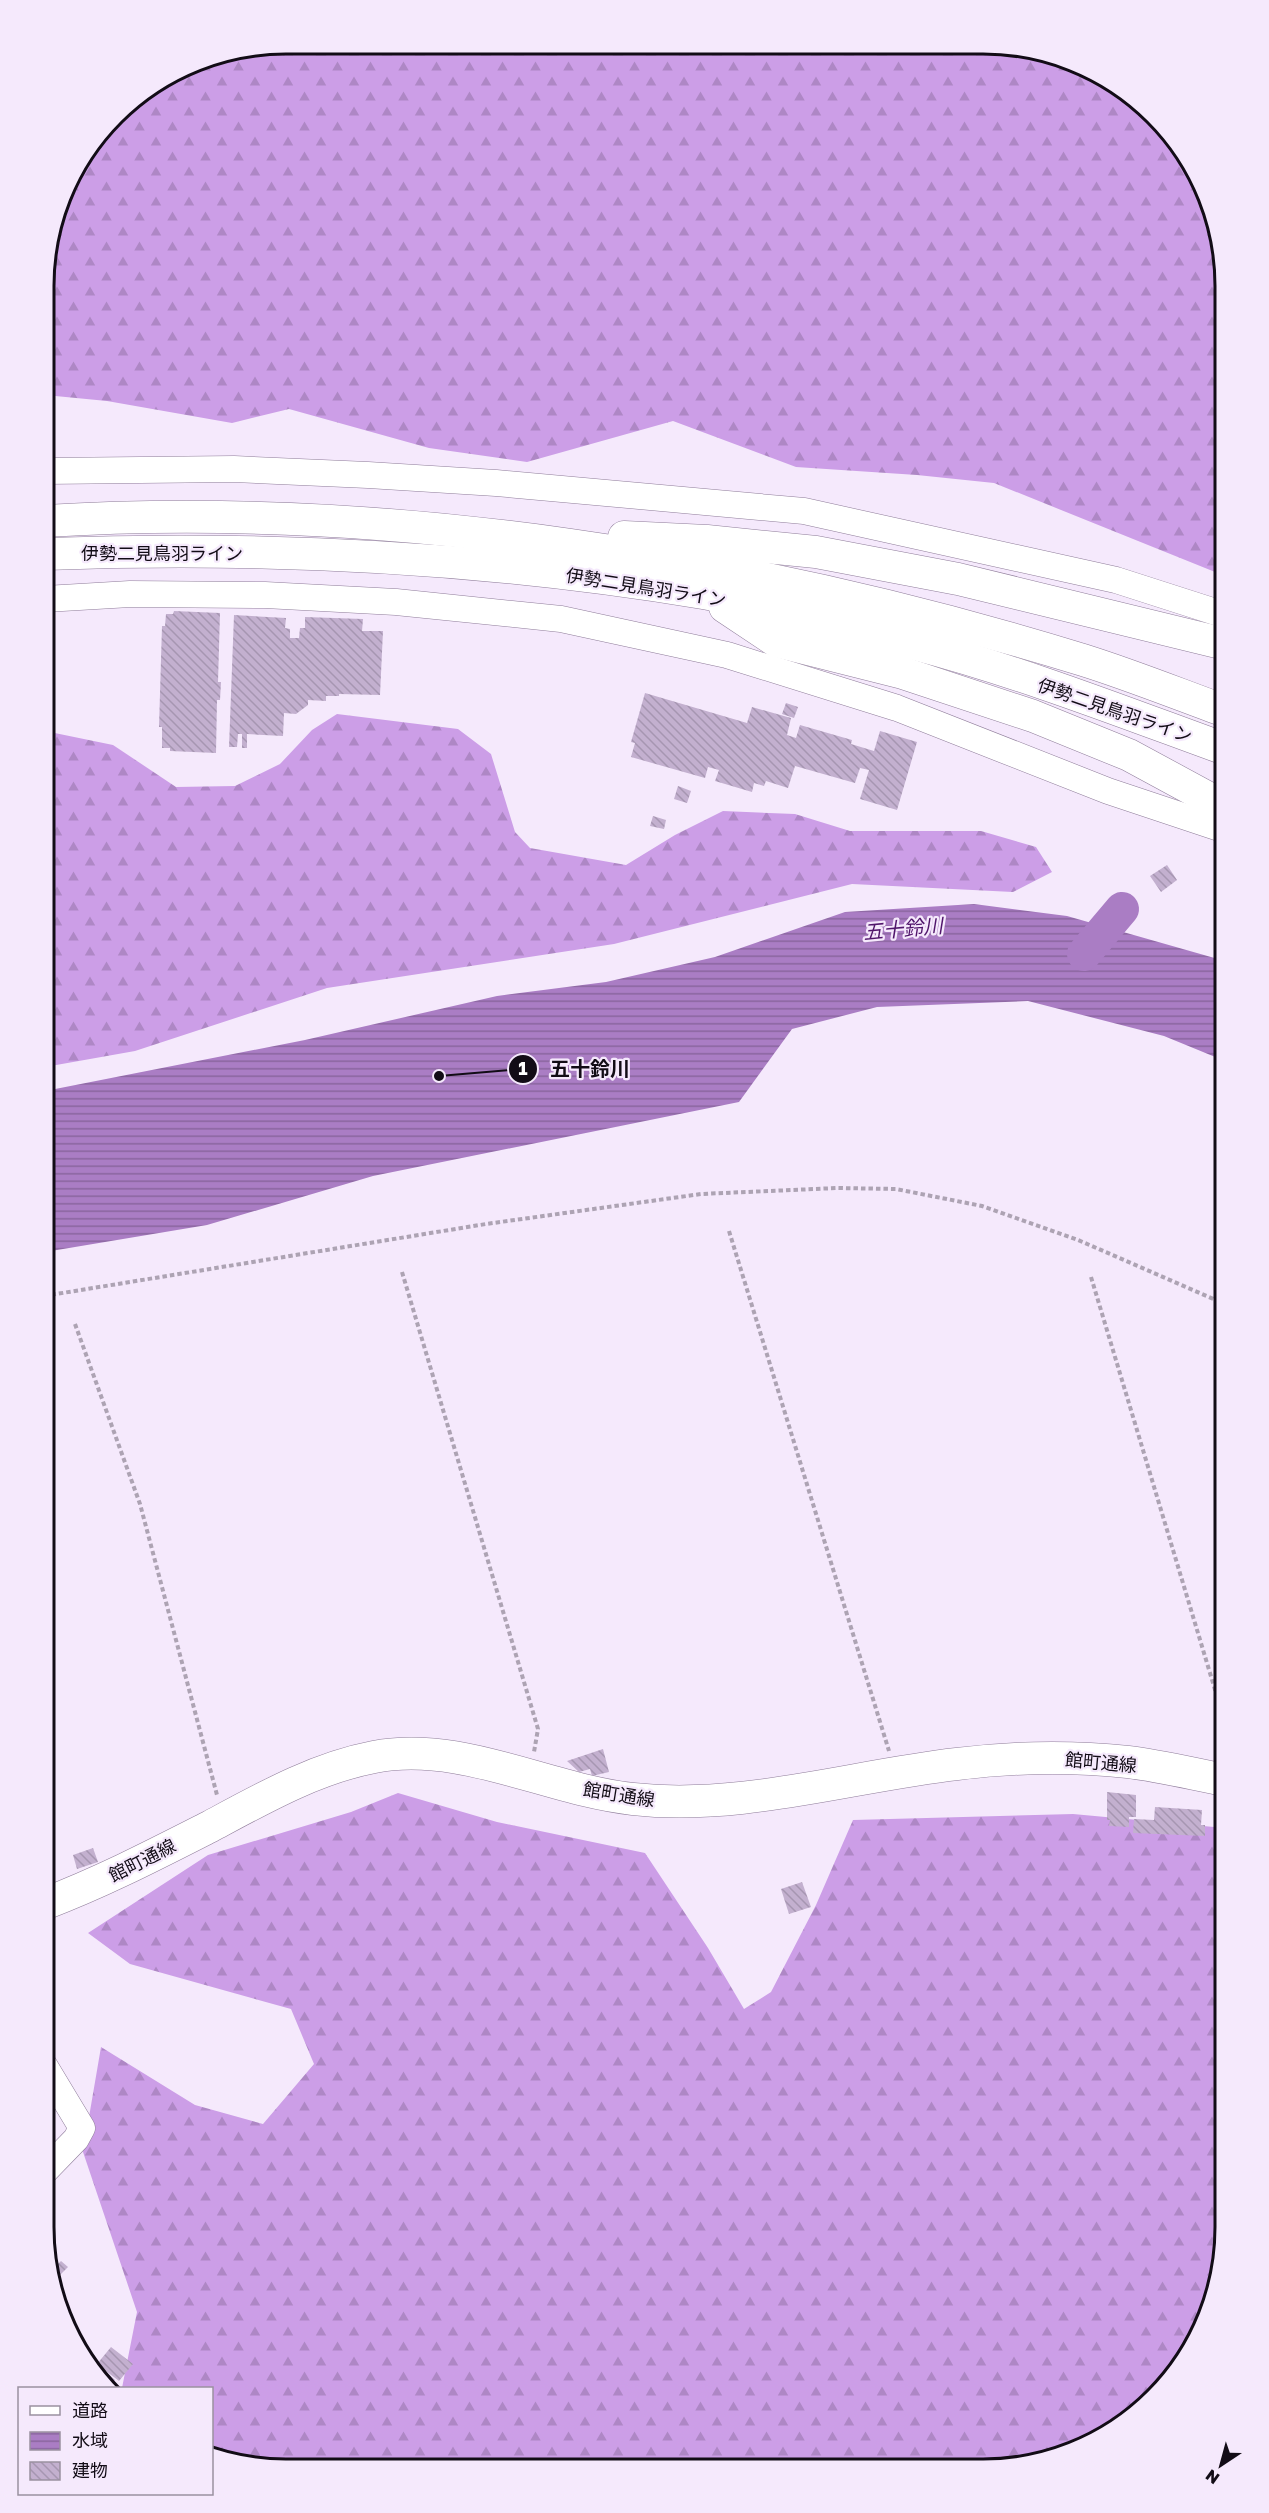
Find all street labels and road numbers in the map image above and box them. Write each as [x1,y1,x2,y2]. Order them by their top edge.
street label: 伊勢二見鳥羽ライン [81,542,243,564]
street label: 伊勢二見鳥羽ライン [564,563,728,611]
street label: 伊勢二見鳥羽ライン [1035,673,1195,747]
street label: 館町通線 [1064,1748,1138,1776]
street label: 館町通線 [582,1778,656,1810]
street label: 館町通線 [105,1834,179,1886]

